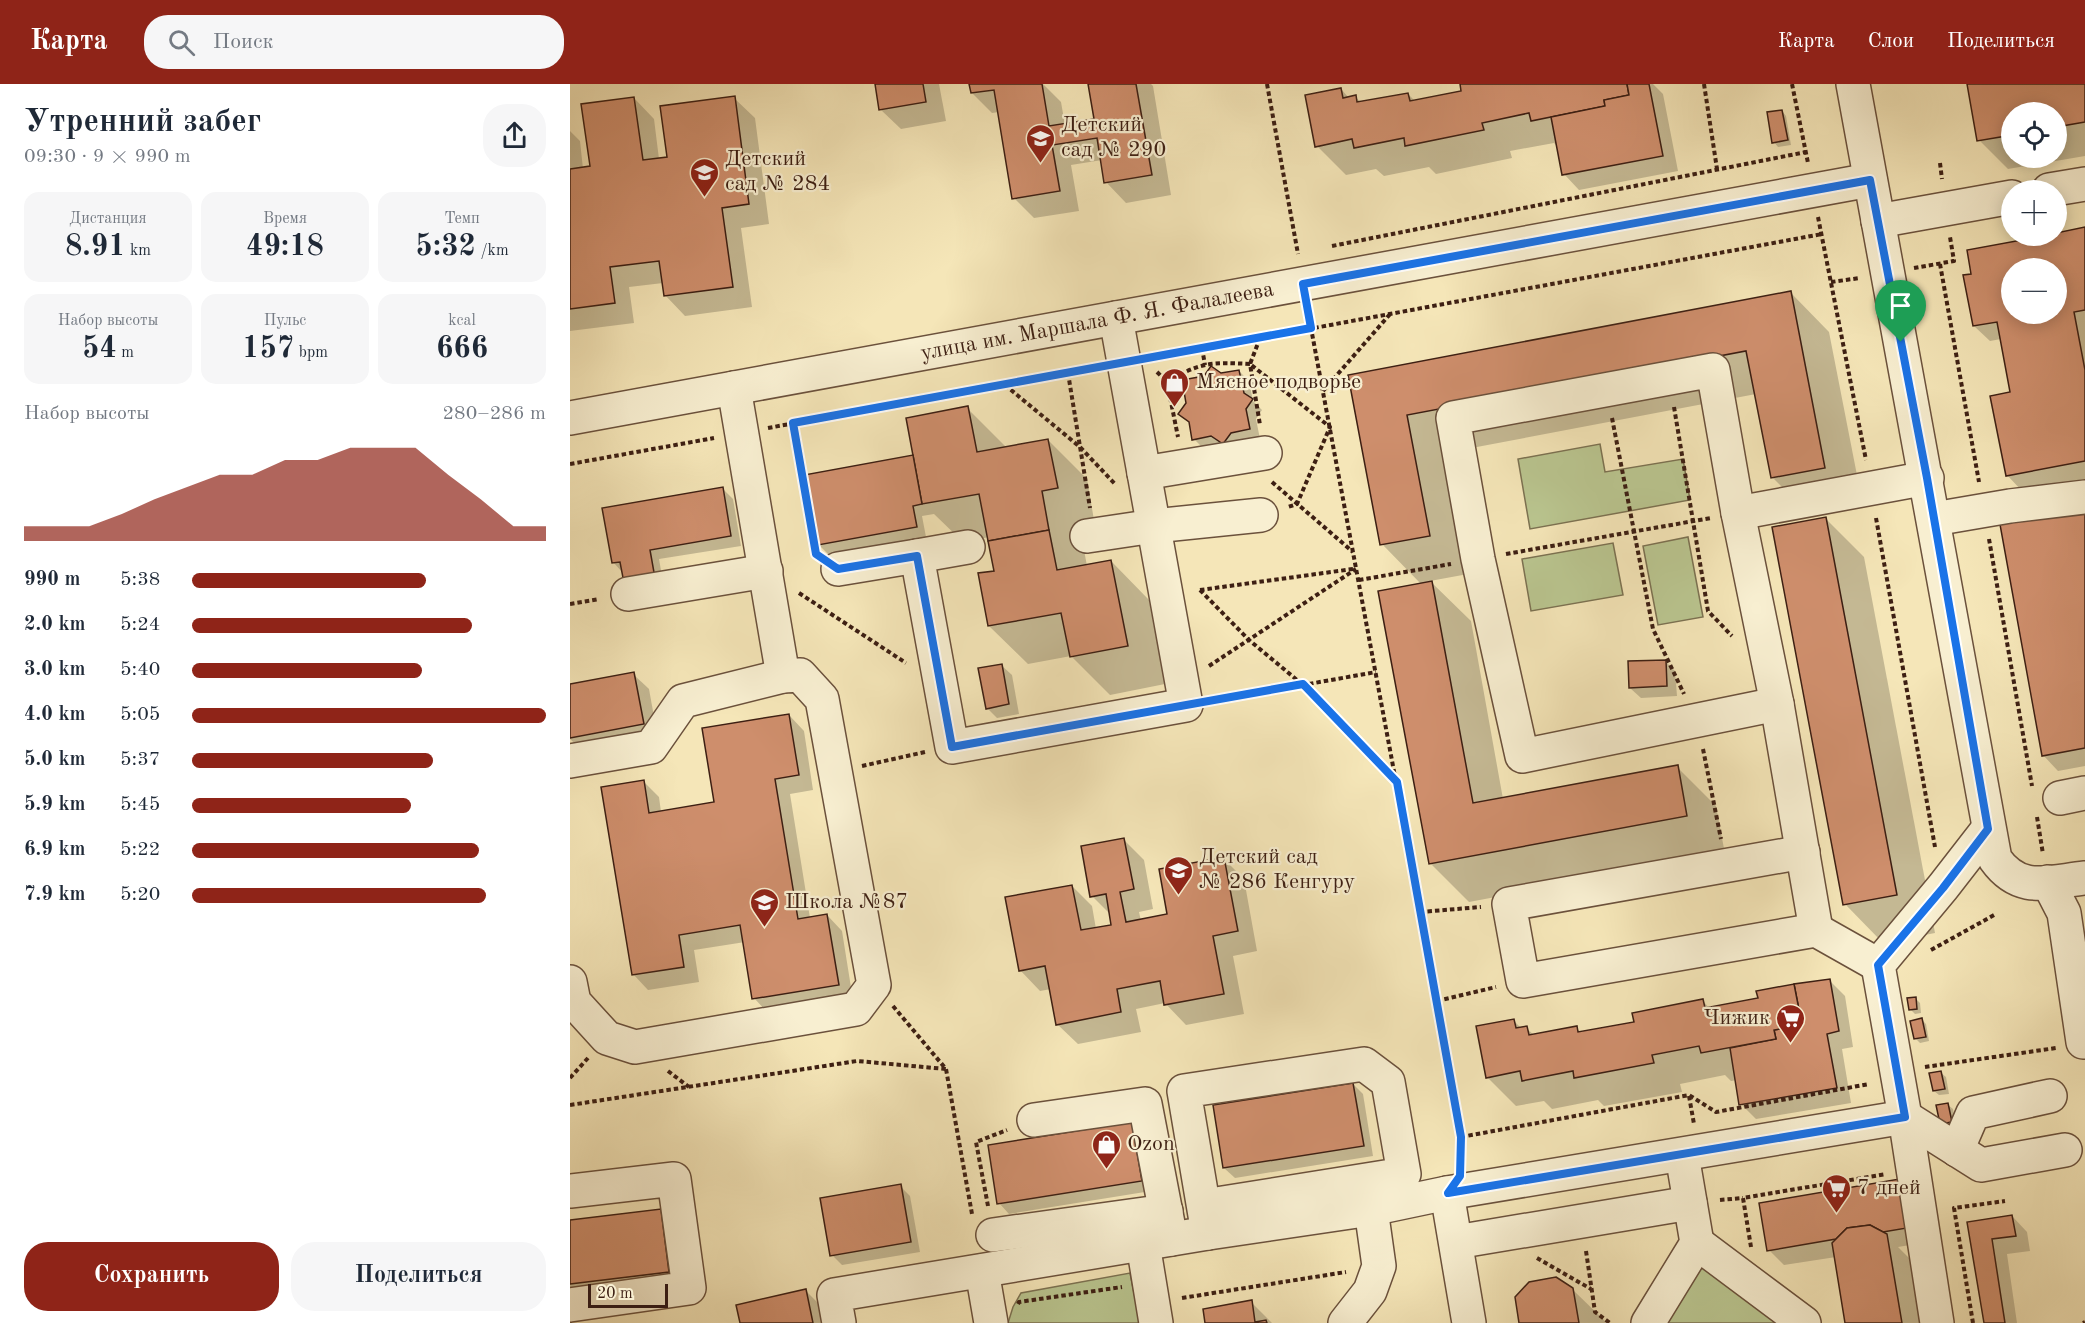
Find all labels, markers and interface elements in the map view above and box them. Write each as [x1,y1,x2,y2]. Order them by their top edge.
search box [144,15,564,69]
icon: search [165,26,198,59]
text: Карта [30,28,108,56]
text: Поиск [213,31,274,53]
text: Карта [1778,31,1835,52]
text: Слои [1868,31,1914,52]
text: Поделиться [1947,31,2055,52]
map controls [2001,102,2067,324]
button: locate [2001,102,2067,168]
button: share [483,104,546,167]
text: Утренний забег [24,106,261,139]
place label: Детский сад № 290 [1061,114,1166,161]
school or university icon: Детский сад № 290 [1024,122,1056,164]
text: 09:30 · 9 × 990 m [24,147,191,167]
place label: Детский сад № 284 [725,148,830,195]
school or university icon: Детский сад № 284 [688,156,720,198]
button: + [2001,180,2067,246]
text: Дистанция [69,211,147,227]
text: Время [263,211,307,227]
text: Темп [444,211,480,227]
text: 8.91 [65,232,126,262]
text: 49:18 [246,232,324,262]
text: 5:32 [415,232,476,262]
text: km [126,243,151,259]
text: /km [476,243,509,259]
button: − [2001,258,2067,324]
street label: улица им. Маршала Ф. Я. Фалалеева [919,278,1276,365]
pin [1875,280,1926,342]
icon: arrive [1884,289,1917,322]
text: Набор высоты [58,313,158,329]
text: Пульс [264,313,306,329]
text: kcal [448,313,476,329]
text: 54 [82,334,117,364]
text: 157 [242,334,294,364]
text: 666 [436,334,488,364]
text: m [117,345,134,361]
text: bpm [294,345,328,361]
shop icon: Мясное подворье [1159,366,1191,408]
place label: Мясное подворье [1196,371,1361,393]
text: Набор высоты [24,404,150,424]
text: 280–286 m [443,404,546,424]
text: 990 m [24,570,80,590]
text: 5:38 [120,570,160,590]
text: 2.0 km [24,615,86,635]
text: 5:24 [120,615,160,635]
text: 3.0 km [24,660,86,680]
text: 5:40 [120,660,160,680]
text: 4.0 km [24,705,86,725]
text: 5:05 [120,705,160,725]
text: 5.0 km [24,750,86,770]
text: 5:37 [120,750,160,770]
text: 5.9 km [24,795,86,815]
text: 5:45 [120,795,160,815]
text: 6.9 km [24,840,86,860]
text: 5:22 [120,840,160,860]
place label: Детский сад № 286 Кенгуру [1199,846,1355,893]
school or university icon: Детский сад № 286 Кенгуру [1162,854,1194,896]
text: 7.9 km [24,885,86,905]
text: 5:20 [120,885,160,905]
school or university icon: Школа №87 [748,886,780,928]
place label: Школа №87 [785,891,908,913]
supermarket icon: Чижик [1775,1002,1807,1044]
place label: Чижик [1703,1007,1770,1029]
shop icon: Ozon [1090,1128,1122,1170]
place label: Ozon [1127,1133,1175,1155]
supermarket icon: 7 дней [1820,1172,1852,1214]
place label: 7 дней [1857,1177,1921,1199]
button: Сохранить [24,1242,279,1311]
button: Поделиться [291,1242,546,1311]
scale bar [588,1281,668,1308]
text: 20 m [597,1286,633,1302]

